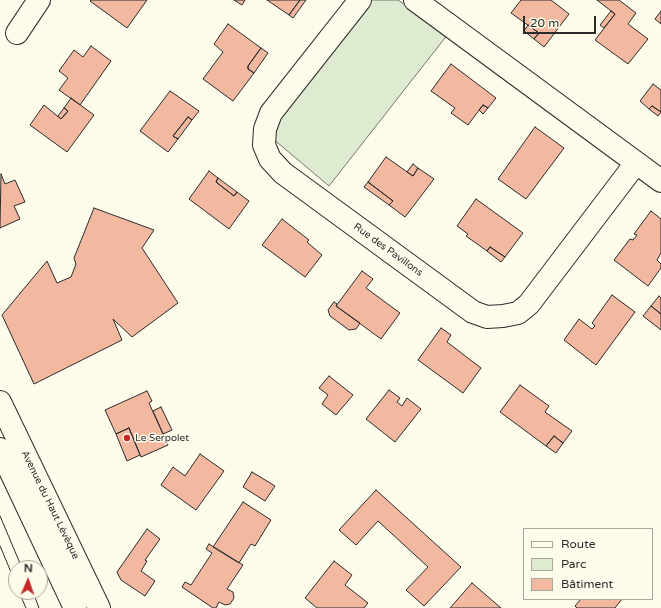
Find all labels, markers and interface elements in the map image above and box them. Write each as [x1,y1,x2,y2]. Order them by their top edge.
scale bar [525,8,598,34]
text: 20 m [530,16,559,30]
street label: Rue des Pavillons [351,221,425,279]
place label: Le Serpolet [135,432,189,444]
marker: Le Serpolet [122,433,132,443]
street label: Avenue du Haut Lévèque [18,449,82,561]
legend [523,528,653,600]
text: Route [561,537,595,551]
text: Parc [561,557,586,571]
north arrow [8,560,48,600]
text: N [24,562,33,575]
text: Bâtiment [561,577,613,591]

